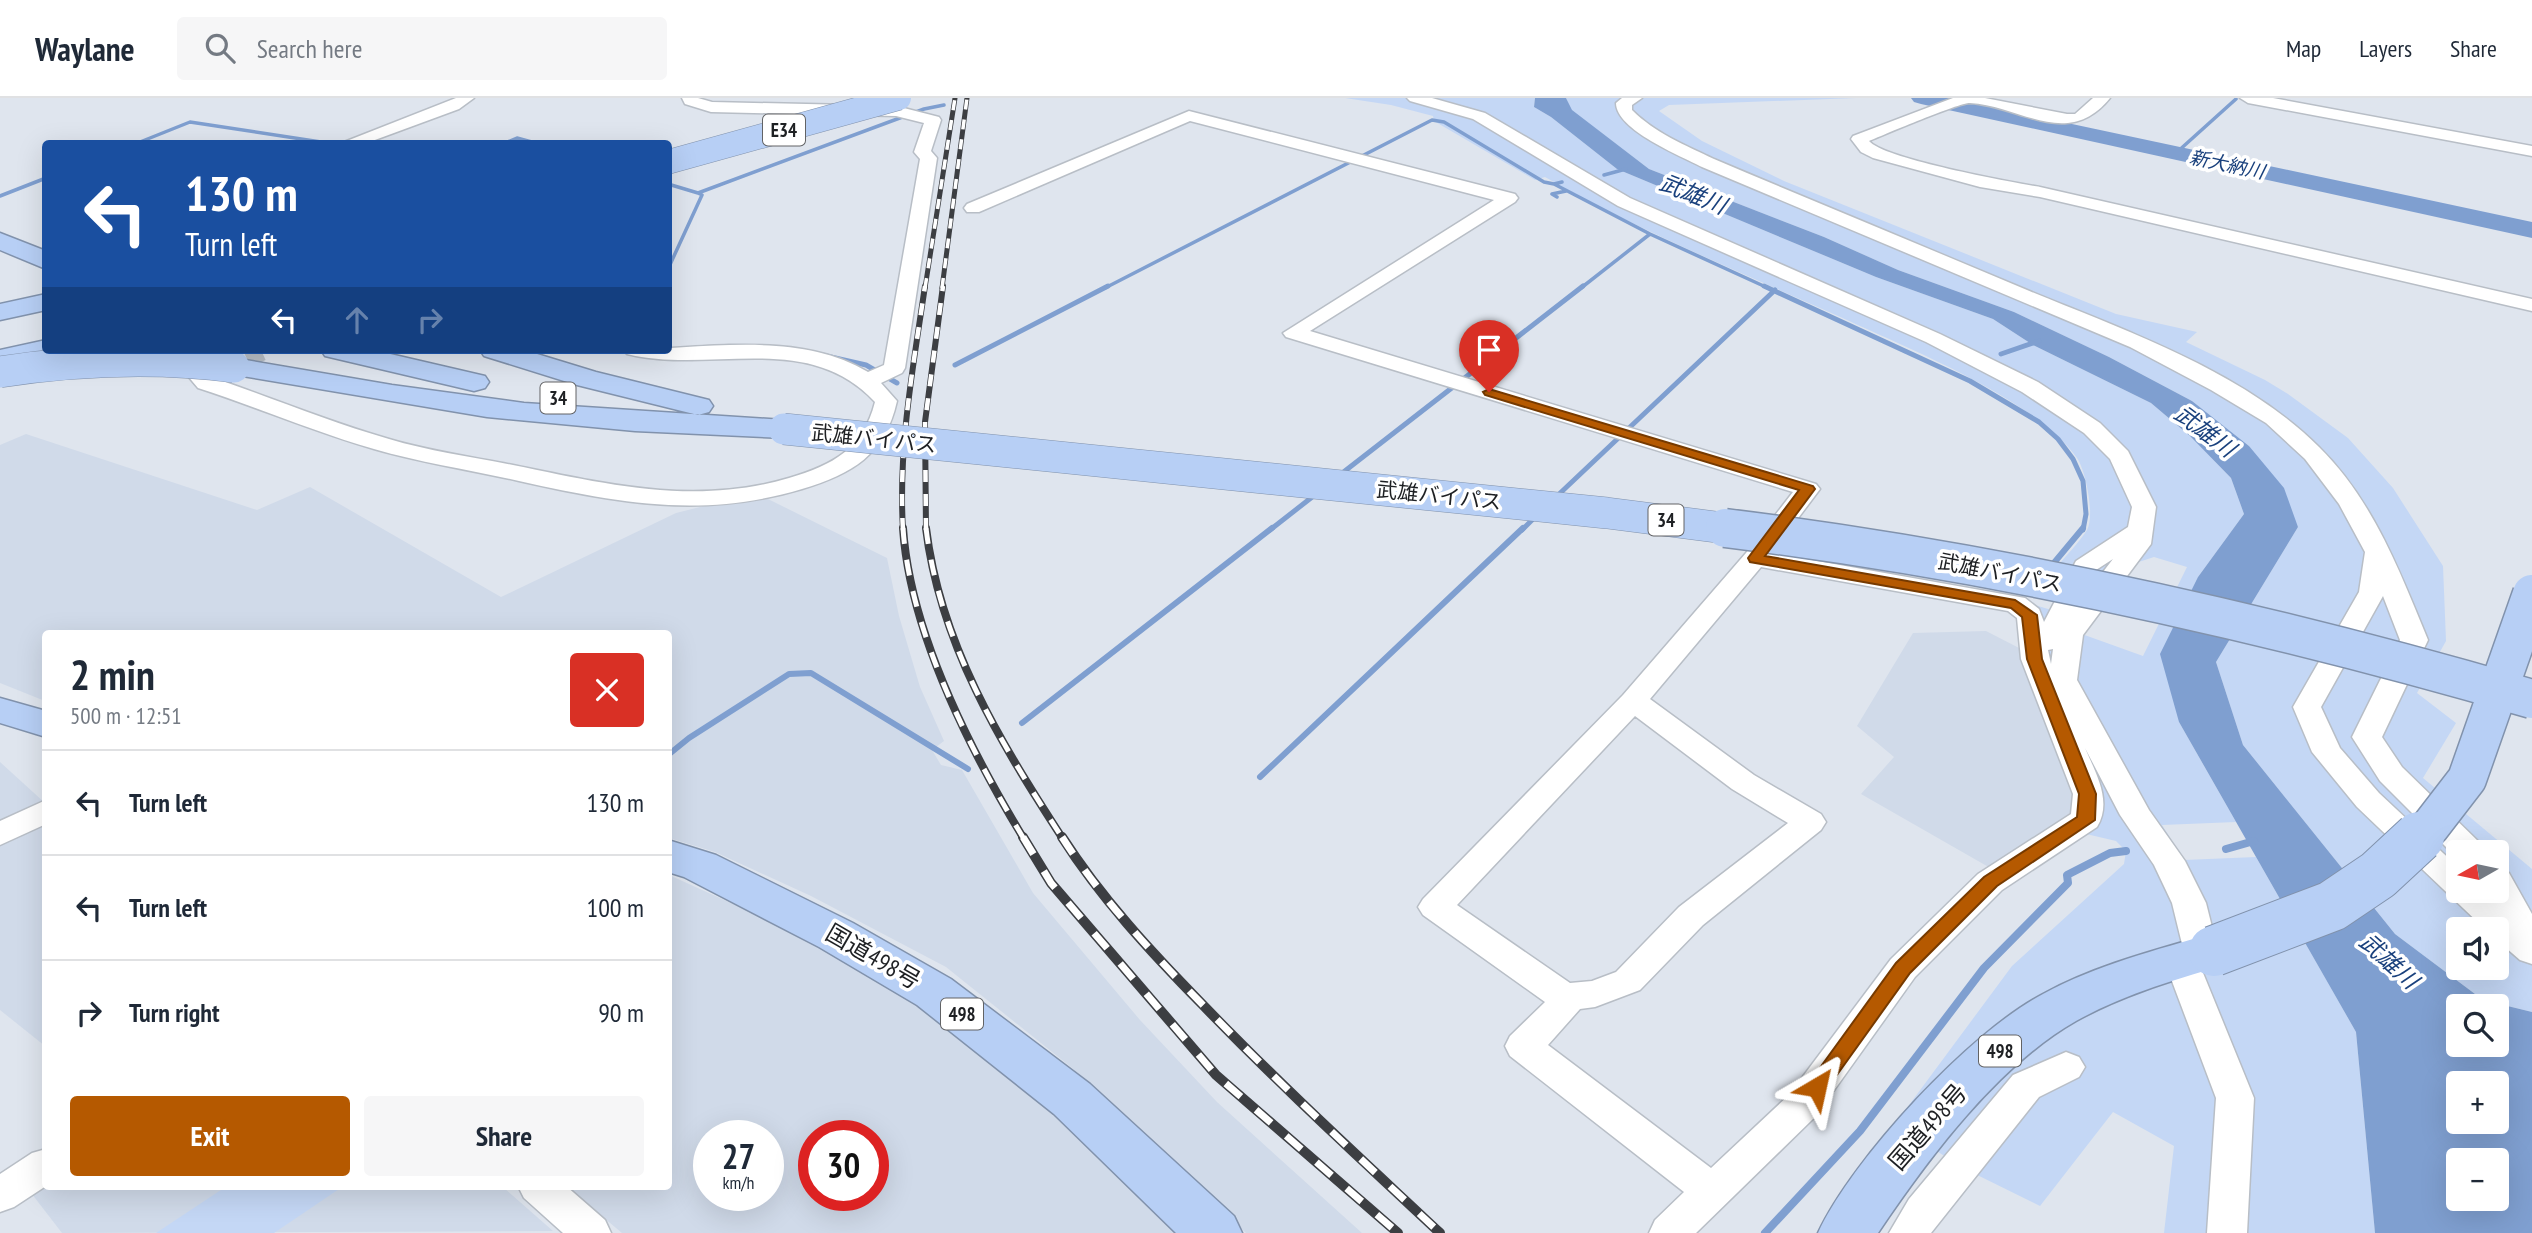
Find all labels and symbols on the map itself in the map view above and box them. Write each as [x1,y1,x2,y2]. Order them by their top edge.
road number: E34 [763,114,805,146]
water label: 新大納川 [2187,144,2269,184]
water label: 武雄川 [1656,167,1733,221]
pin [1459,320,1519,392]
road number: 34 [540,382,576,414]
water label: 武雄川 [2169,398,2244,465]
street label: 武雄バイパス [810,419,938,458]
street label: 武雄バイパス [1375,476,1503,515]
road number: 34 [1648,504,1684,536]
street label: 武雄バイパス [1936,547,2064,598]
north arrow [2446,840,2510,903]
street label: 国道498号 [820,917,926,996]
water label: 武雄川 [2354,927,2427,996]
road number: 498 [941,998,983,1030]
road number: 498 [1979,1035,2021,1066]
position arrow [1780,1050,1854,1124]
street label: 国道498号 [1882,1077,1974,1176]
speed limit sign: 30 [798,1120,889,1211]

